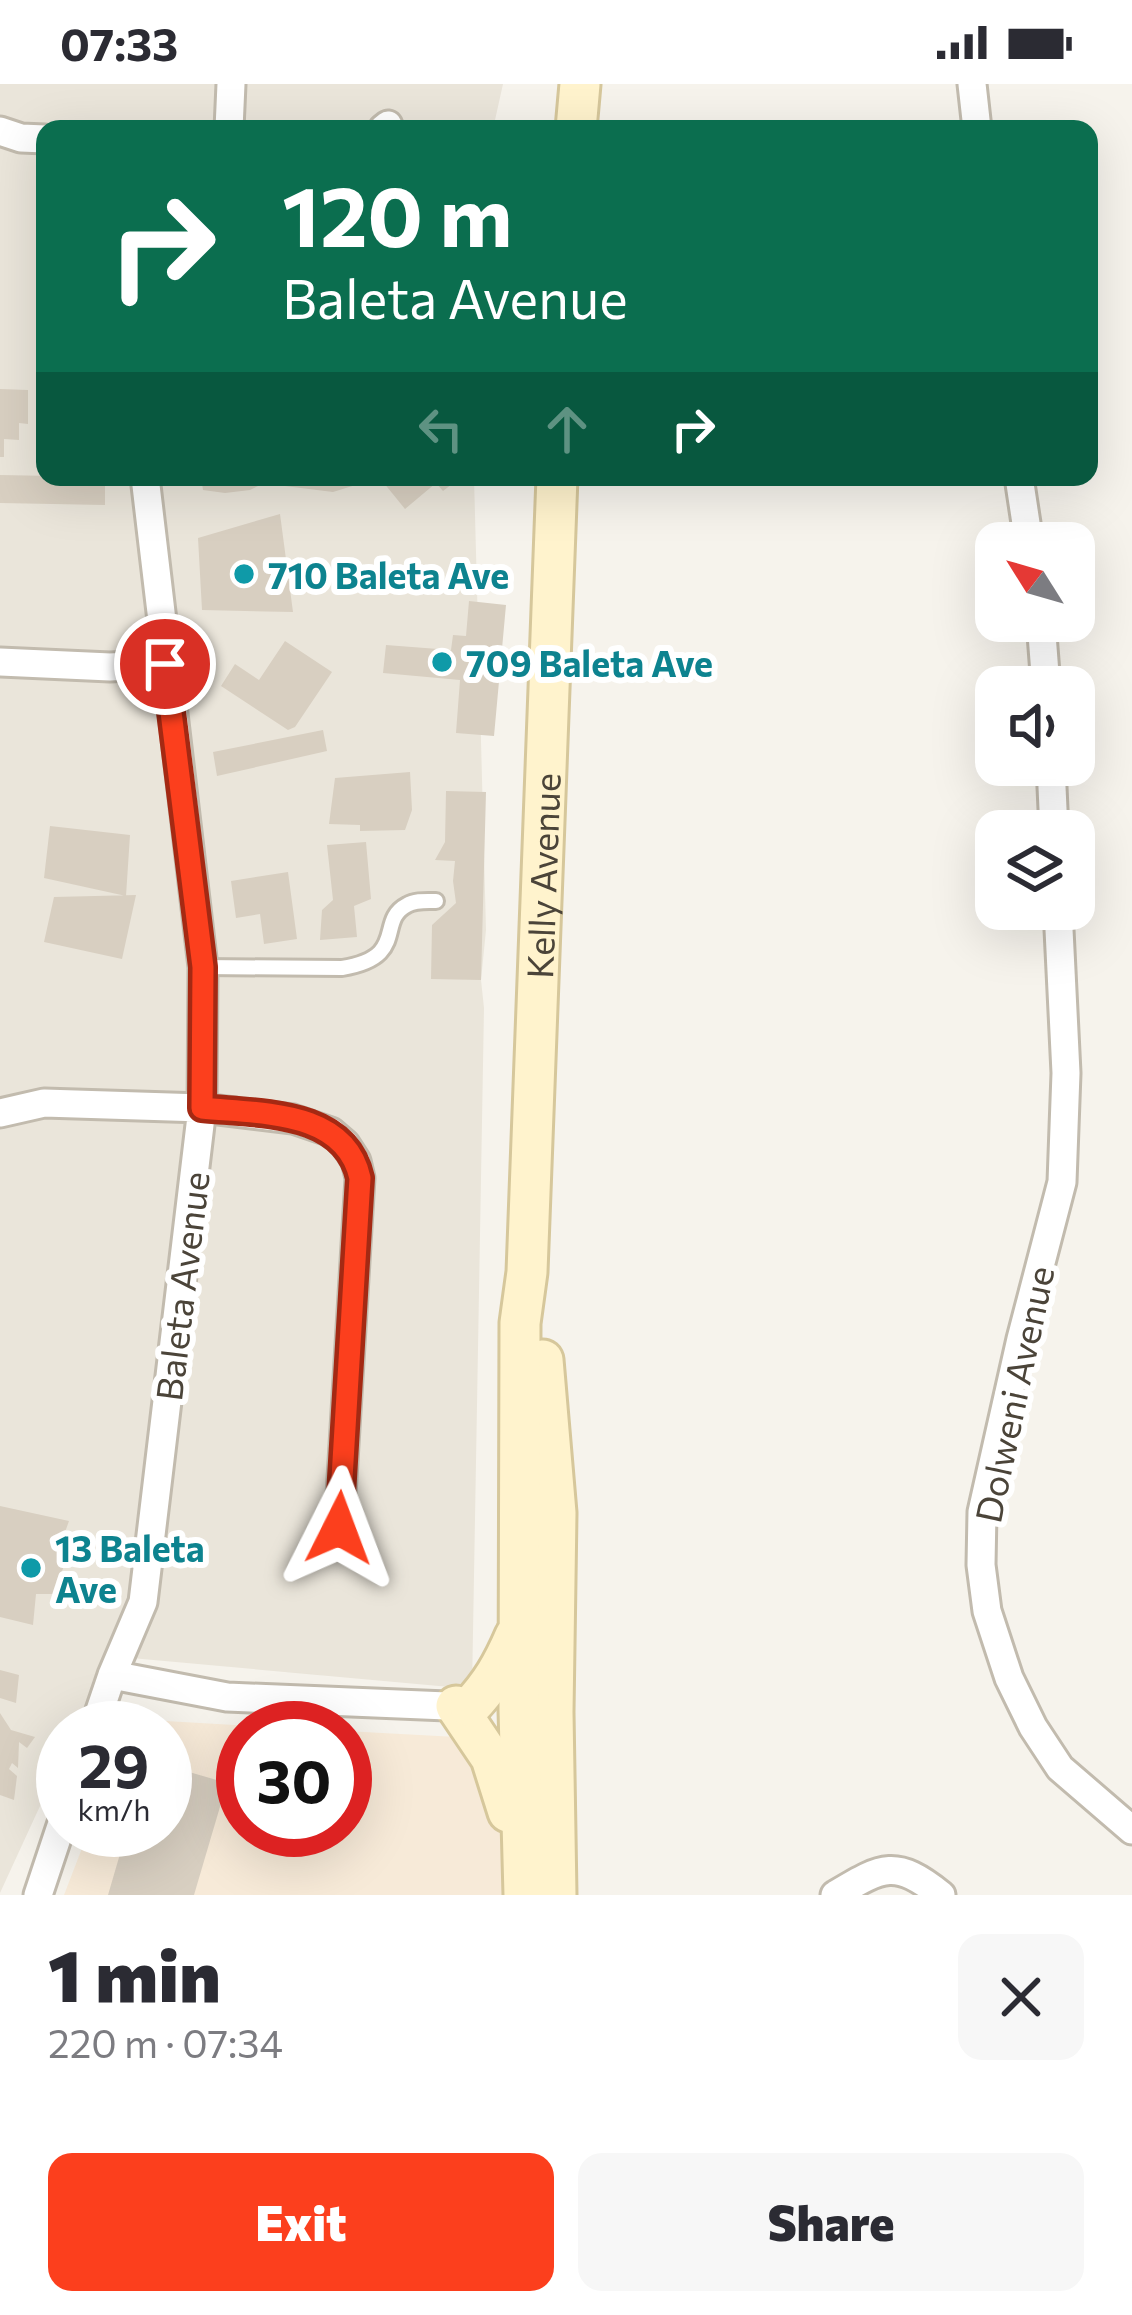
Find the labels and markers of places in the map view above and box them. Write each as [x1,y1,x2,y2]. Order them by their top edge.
place label: 710 Baleta Ave [268,552,509,596]
marker: 710 Baleta Ave [231,561,257,587]
pin [114,613,216,715]
place label: 709 Baleta Ave [466,640,713,684]
marker: 709 Baleta Ave [429,649,455,675]
place label: 13 Baleta Ave [55,1525,205,1610]
marker: 13 Baleta Ave [18,1555,44,1581]

